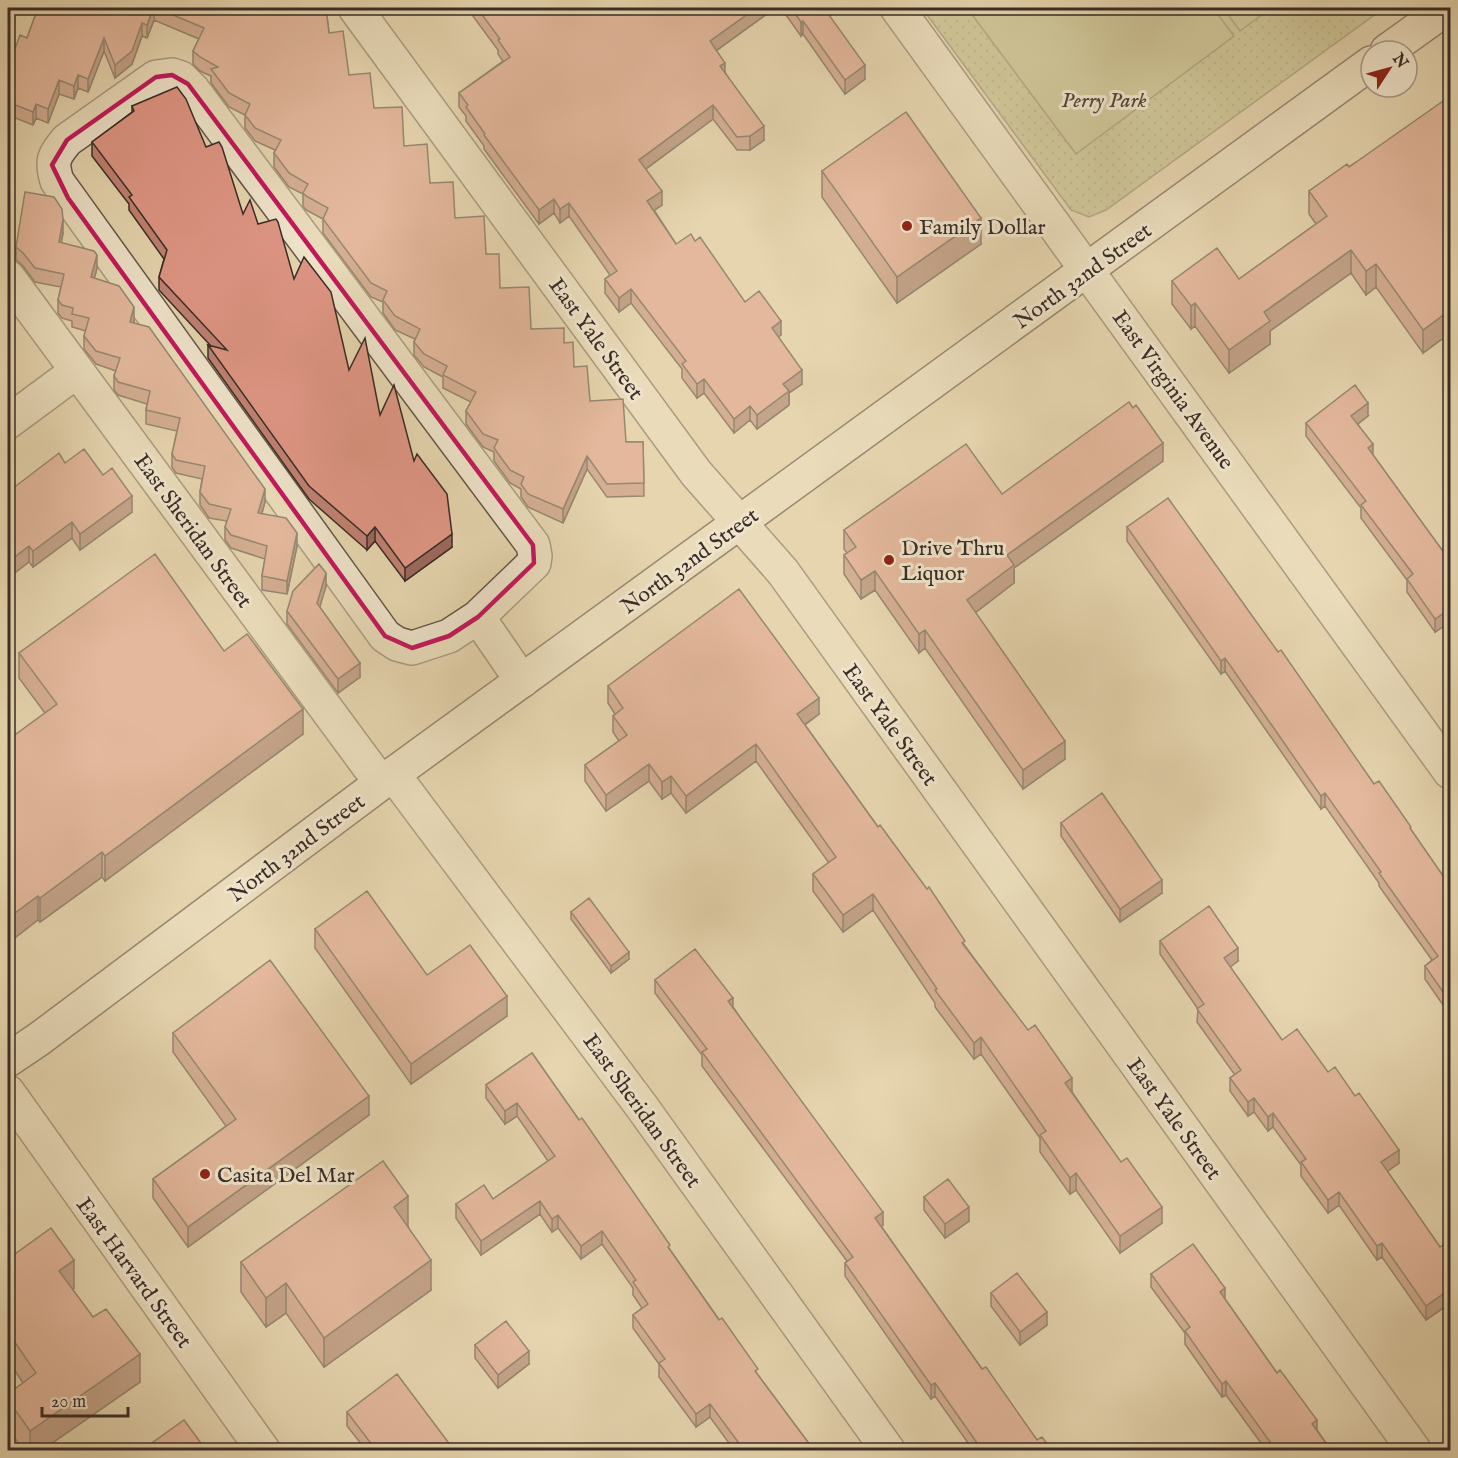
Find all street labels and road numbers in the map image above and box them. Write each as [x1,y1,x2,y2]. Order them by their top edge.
street label: North 32nd Street [1009,217,1158,336]
street label: East Yale Street [542,273,649,406]
street label: East Virginia Avenue [1105,305,1240,475]
street label: East Sheridan Street [127,448,258,614]
street label: North 32nd Street [616,502,765,621]
street label: East Yale Street [836,659,943,792]
street label: North 32nd Street [223,788,371,909]
street label: East Sheridan Street [576,1028,707,1194]
street label: East Yale Street [1120,1053,1227,1186]
street label: East Harvard Street [69,1192,198,1354]

